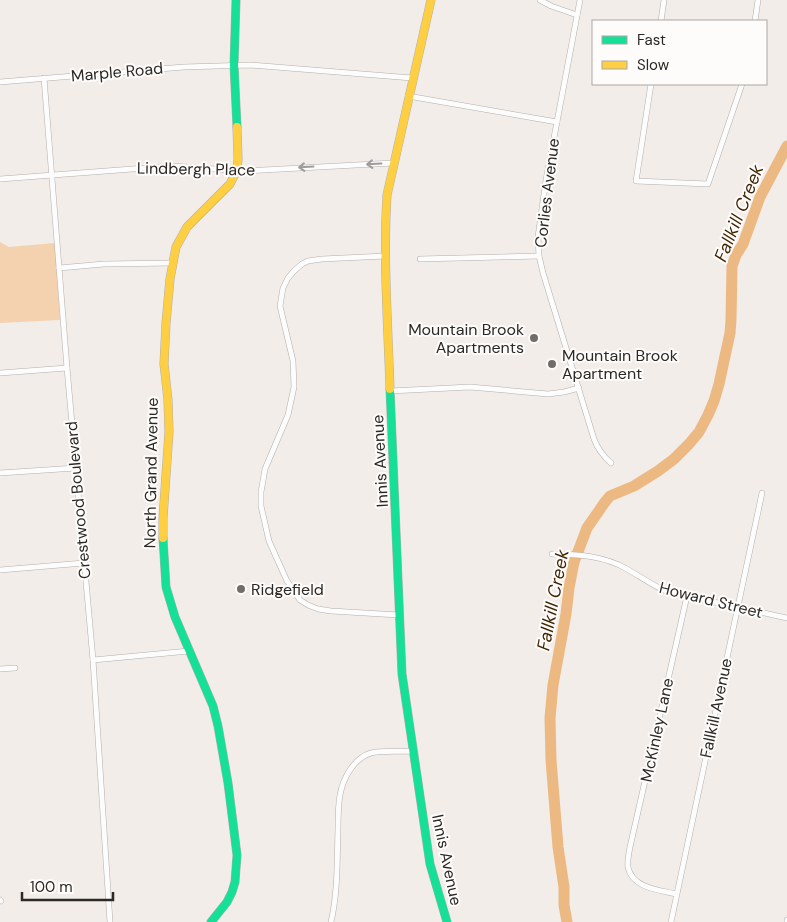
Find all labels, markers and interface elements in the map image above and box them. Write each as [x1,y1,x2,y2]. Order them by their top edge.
legend [592,20,767,85]
text: Fast [637,30,666,50]
text: Slow [637,55,670,75]
street label: Marple Road [70,58,164,86]
street label: Corlies Avenue [530,137,564,249]
street label: Lindbergh Place [137,157,255,181]
one-way arrow [366,159,382,169]
water label: Fallkill Creek [709,160,770,265]
one-way arrow [298,163,314,172]
place label: Mountain Brook Apartments [408,319,524,358]
marker: Mountain Brook Apartments [528,332,540,344]
place label: Mountain Brook Apartment [562,345,678,384]
marker: Mountain Brook Apartment [546,358,558,370]
street label: North Grand Avenue [139,397,163,549]
street label: Innis Avenue [367,414,393,508]
street label: Crestwood Boulevard [61,420,95,580]
water label: Fallkill Creek [531,547,575,653]
street label: Howard Street [657,577,765,623]
place label: Ridgefield [251,579,324,600]
marker: Ridgefield [235,583,247,595]
street label: Fallkill Avenue [695,656,737,760]
street label: McKinley Lane [636,676,678,784]
street label: Innis Avenue [427,813,467,907]
scale bar [22,870,114,902]
text: 100 m [30,877,73,897]

